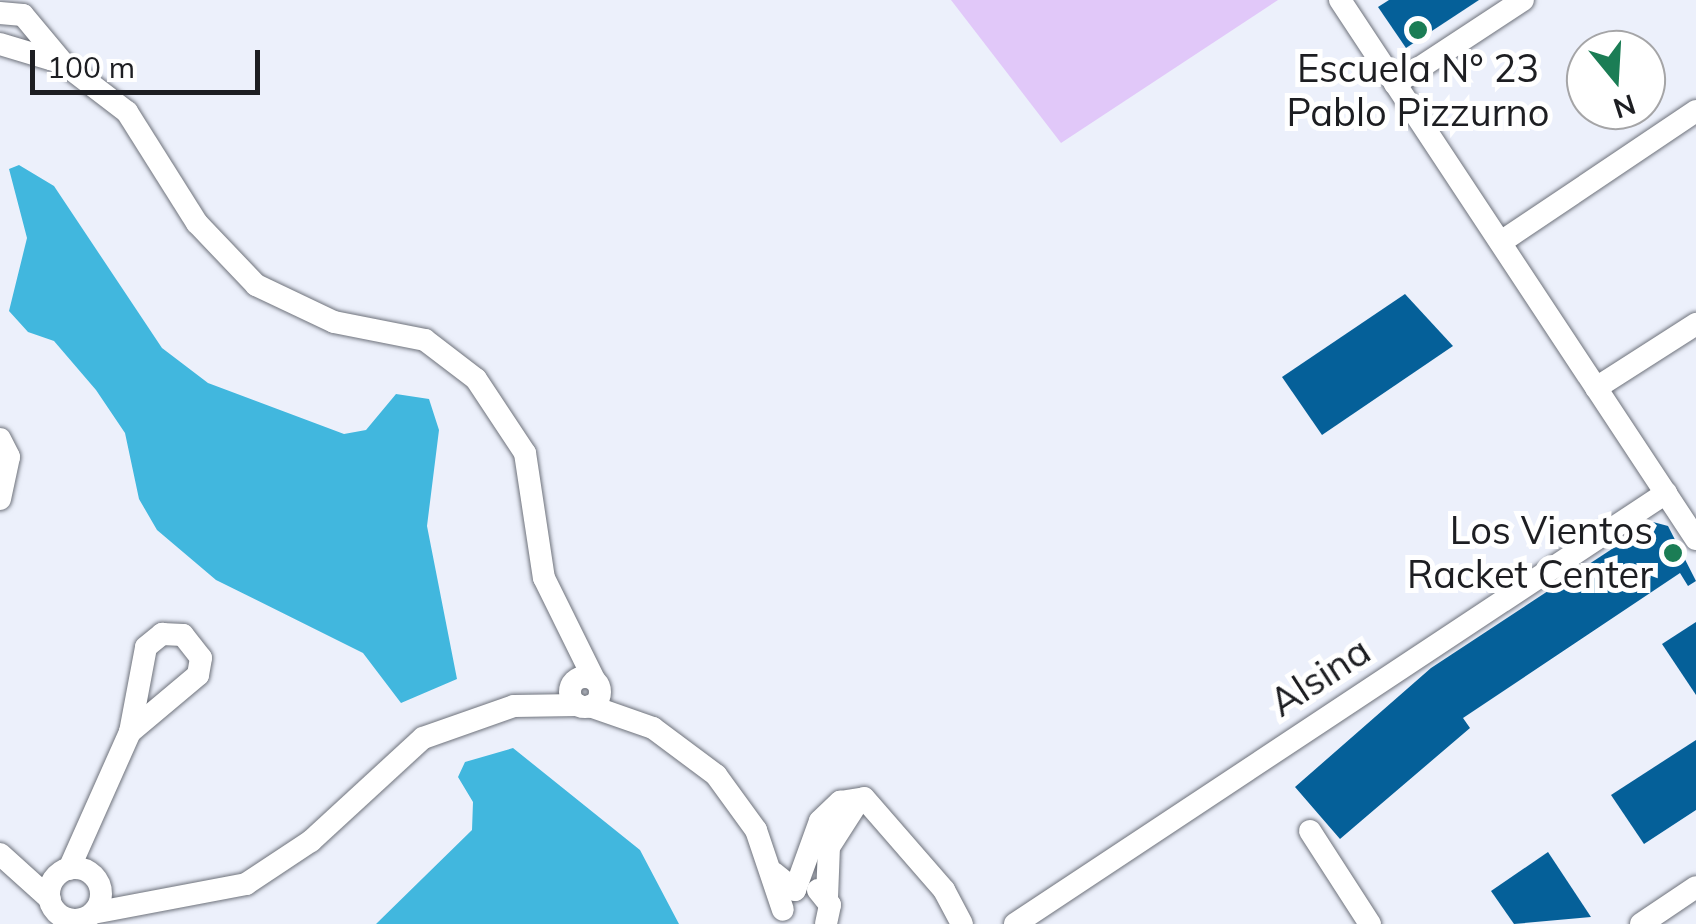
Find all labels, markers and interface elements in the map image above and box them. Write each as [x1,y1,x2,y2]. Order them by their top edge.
marker: Escuela N° 23 Pablo Pizzurno [1407,19,1429,41]
scale bar [35,30,265,92]
north arrow [1566,30,1666,130]
place label: Escuela N° 23 Pablo Pizzurno [1287,46,1549,136]
text: 100 m [47,48,135,86]
text: N [1609,87,1640,127]
place label: Los Vientos Racket Center [1407,508,1653,598]
marker: Los Vientos Racket Center [1662,542,1684,564]
street label: Alsina [1261,628,1379,726]

